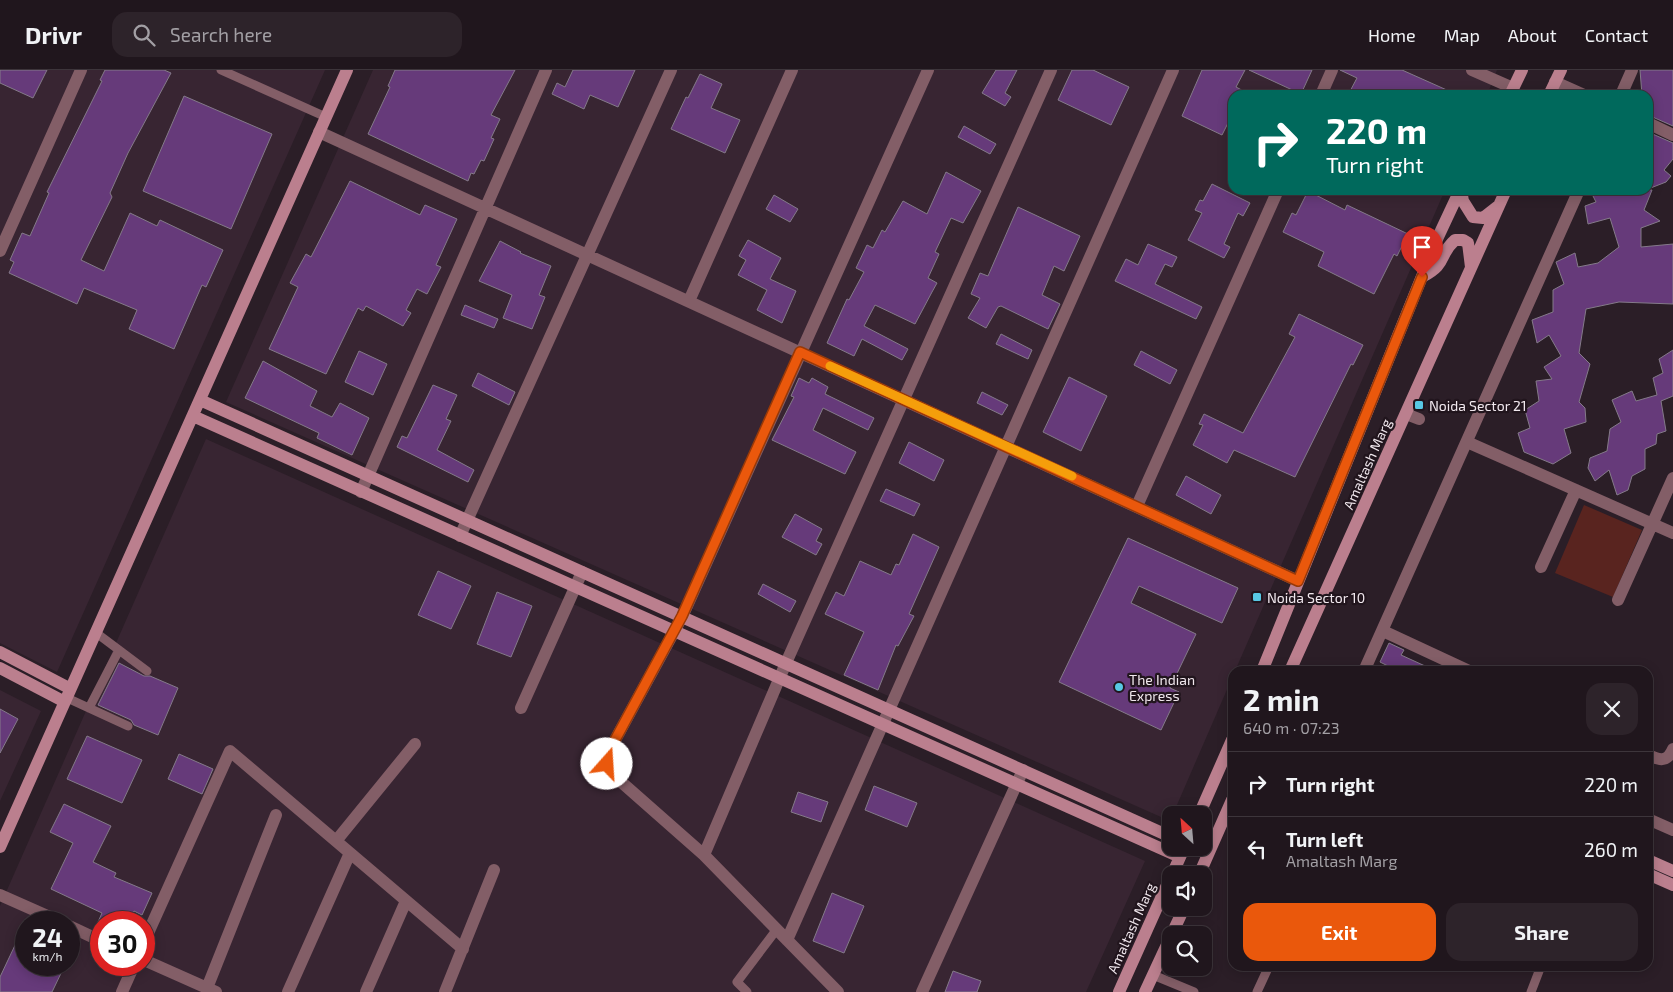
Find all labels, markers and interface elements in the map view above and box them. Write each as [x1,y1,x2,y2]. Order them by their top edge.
search box [112,12,462,57]
text: Drivr [25,20,82,49]
icon: search [130,21,158,49]
text: Search here [170,23,272,46]
text: Home [1368,24,1416,46]
text: Map [1444,24,1480,46]
text: About [1508,24,1557,46]
text: Contact [1585,24,1648,46]
text: 220 m [1326,109,1427,151]
icon: right [1243,110,1308,175]
text: Turn right [1326,151,1424,177]
pin [1401,226,1443,277]
icon: arrive [1408,233,1436,261]
place label: Noida Sector 21 [1429,397,1527,414]
marker: Noida Sector 21 [1413,399,1425,411]
street label: Amaltash Marg [1339,416,1395,512]
place label: Noida Sector 10 [1267,589,1365,606]
marker: Noida Sector 10 [1251,591,1263,603]
place label: The Indian Express [1129,671,1195,704]
marker: The Indian Express [1113,681,1125,693]
text: 2 min [1243,681,1320,717]
button: close [1586,683,1638,735]
text: 640 m · 07:23 [1243,718,1340,737]
position arrow [580,737,632,789]
icon: right [1243,770,1271,798]
text: Turn right [1286,773,1374,796]
text: 220 m [1584,773,1638,796]
north arrow [1162,806,1212,856]
map controls [1162,806,1212,976]
text: Turn left [1286,828,1363,851]
icon: left [1243,835,1271,863]
text: 260 m [1584,838,1638,861]
text: Amaltash Marg [1286,851,1397,870]
button: sound [1162,866,1212,916]
street label: Amaltash Marg [1103,880,1159,976]
button: Exit [1243,903,1436,961]
button: Share [1446,903,1638,961]
speed limit sign: 30 [90,911,155,976]
text: 24 [32,922,63,952]
button: search [1162,926,1212,976]
text: km/h [33,949,62,963]

